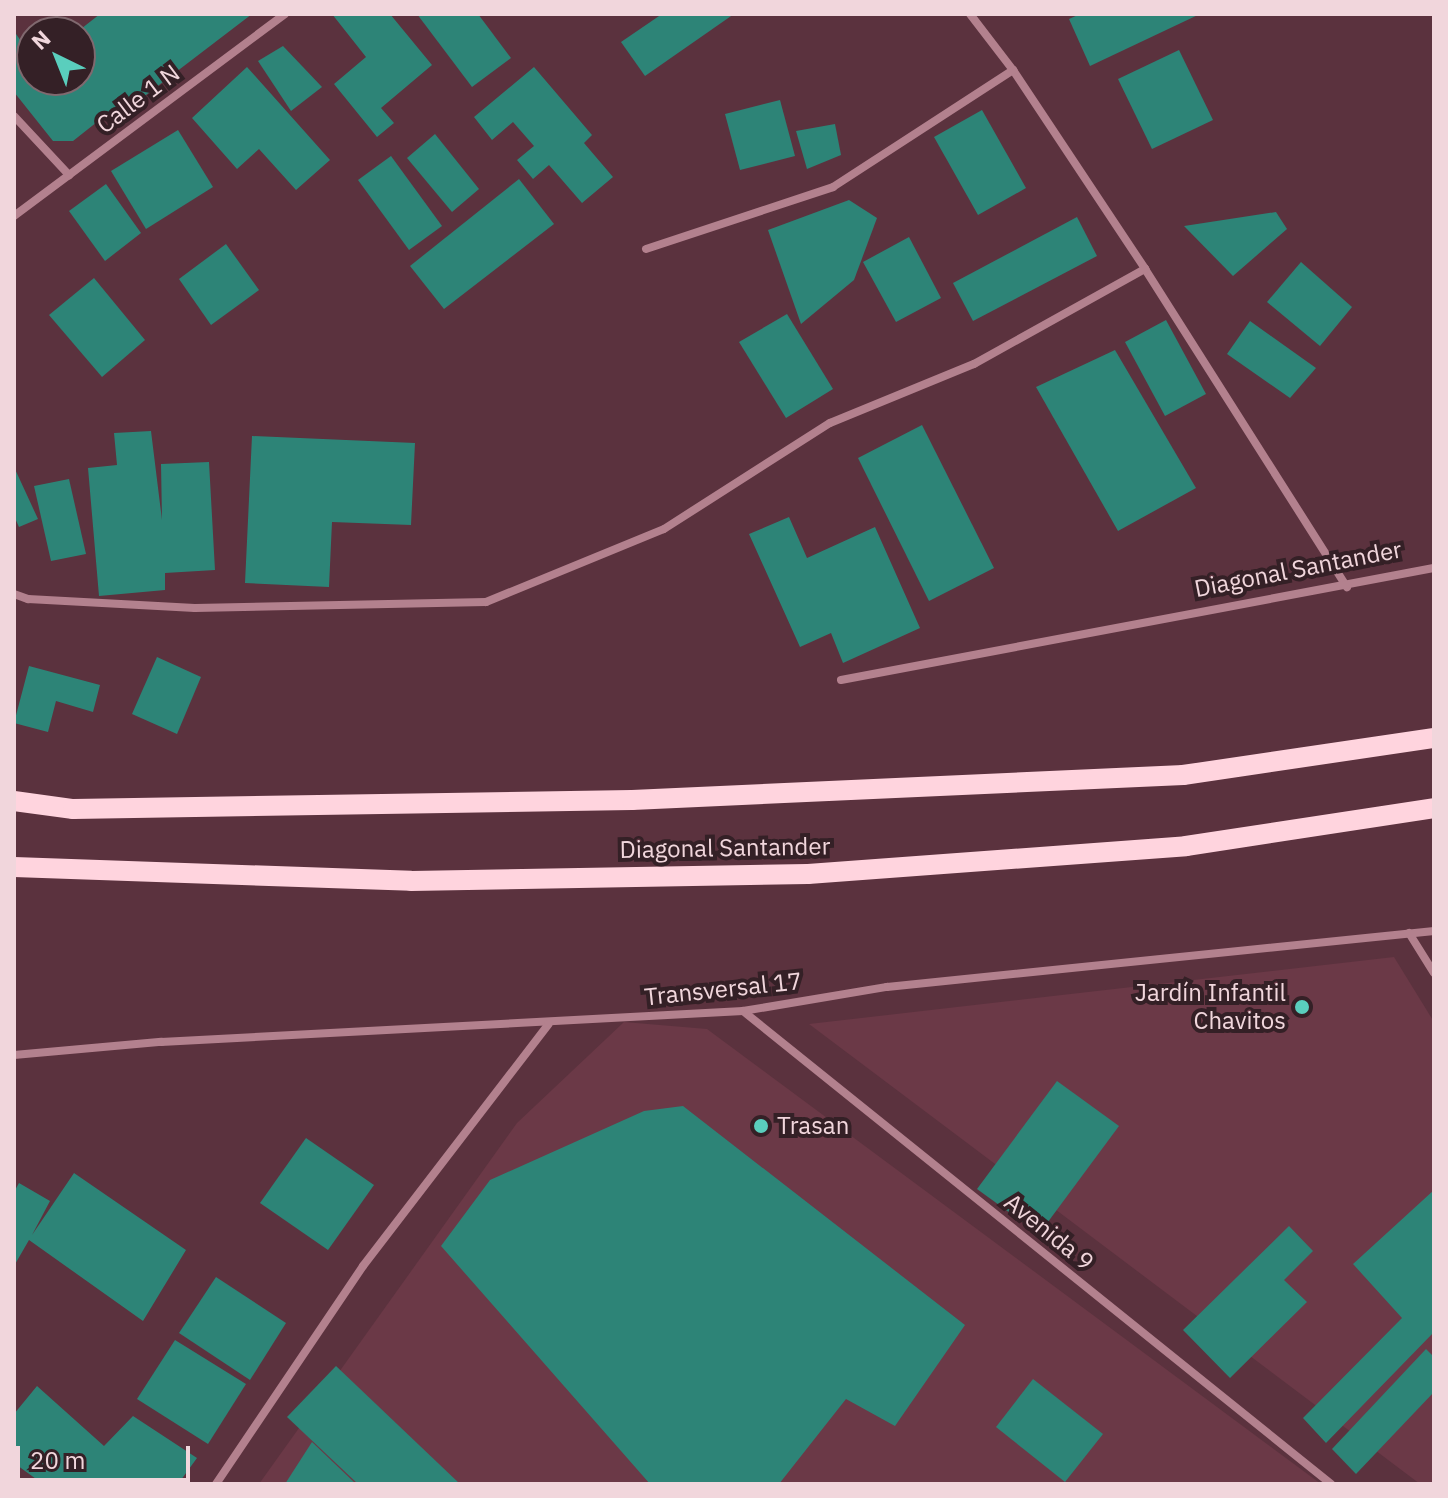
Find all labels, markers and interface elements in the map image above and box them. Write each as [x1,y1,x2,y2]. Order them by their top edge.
north arrow [16,16,96,96]
text: N [25,24,56,56]
street label: Calle 1 N [91,58,185,140]
street label: Diagonal Santander [1192,535,1404,603]
street label: Diagonal Santander [619,832,831,864]
street label: Transversal 17 [643,966,803,1012]
place label: Jardín Infantil Chavitos [1135,979,1286,1035]
marker: Jardín Infantil Chavitos [1293,998,1311,1016]
place label: Trasan [777,1112,849,1140]
marker: Trasan [752,1117,770,1135]
street label: Avenida 9 [999,1187,1099,1277]
scale bar [20,1430,194,1480]
text: 20 m [30,1444,85,1476]

